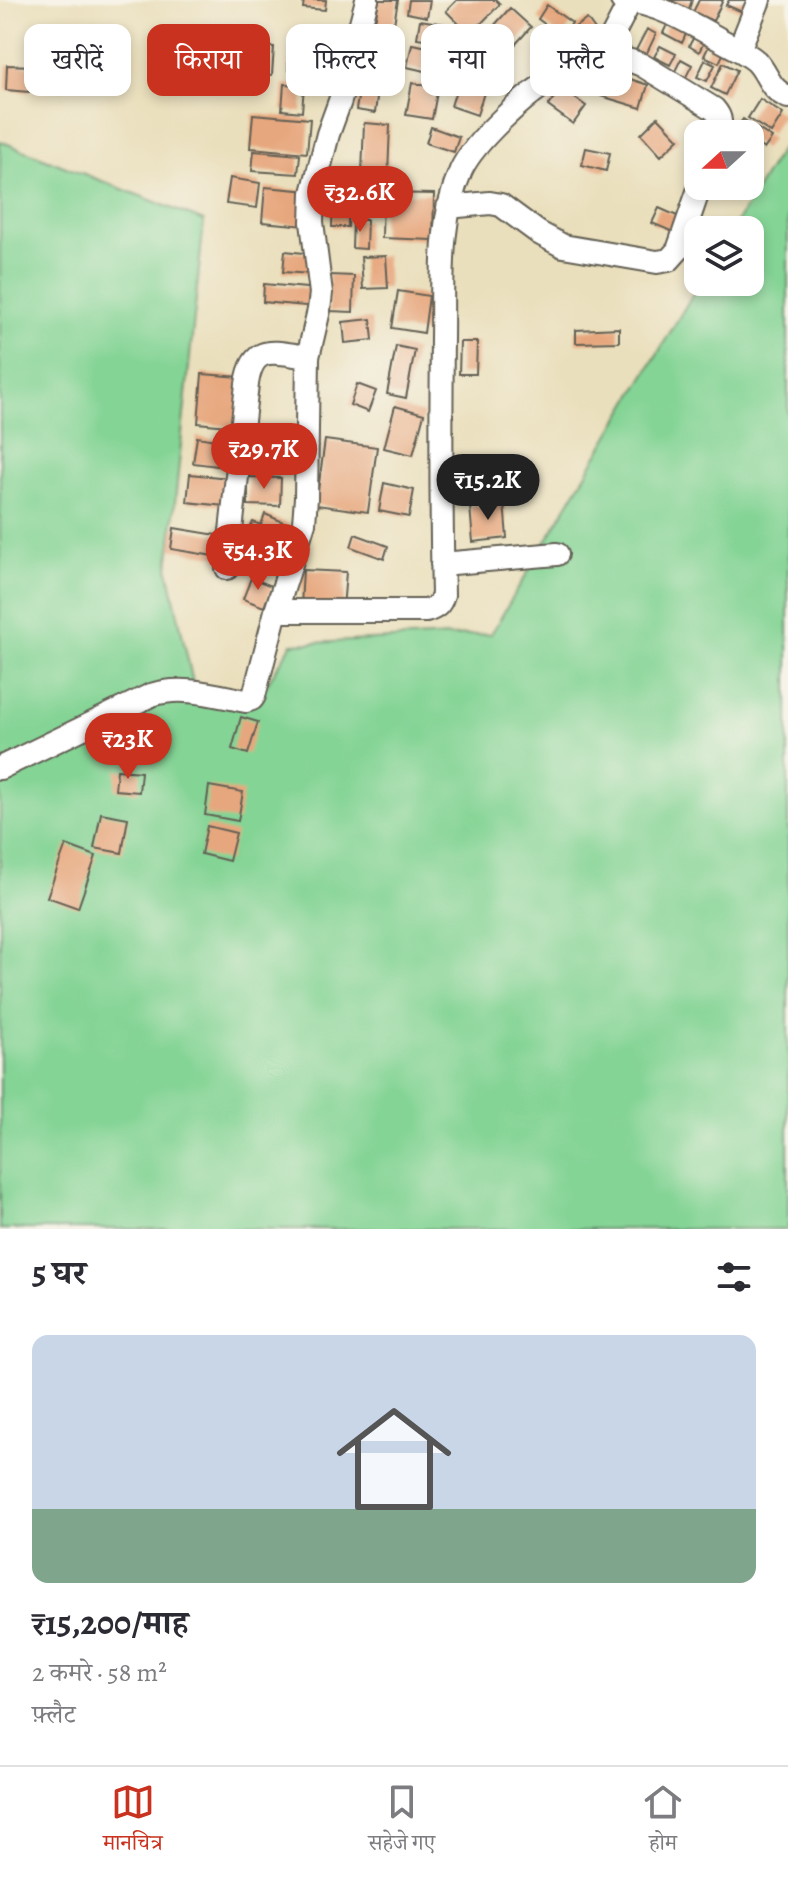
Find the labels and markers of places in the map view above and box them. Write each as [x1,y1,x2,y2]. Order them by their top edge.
pin: ₹32.6K [295,166,425,234]
pin: ₹29.7K [199,423,329,491]
pin: ₹15.2K [423,454,553,522]
pin: ₹54.3K [193,524,323,592]
pin: ₹23K [81,713,175,781]

